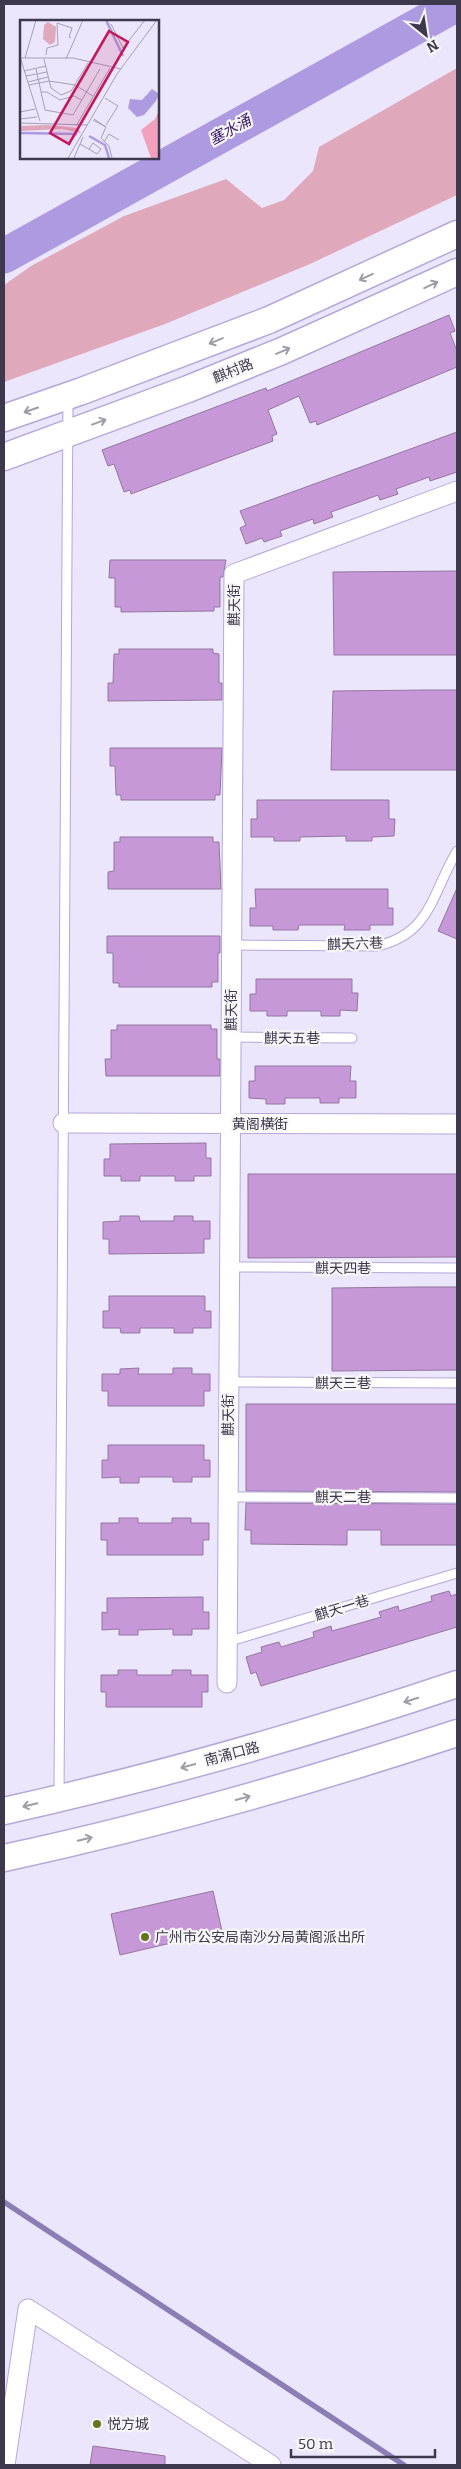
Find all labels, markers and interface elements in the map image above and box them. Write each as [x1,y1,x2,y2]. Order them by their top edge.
north arrow [401,10,451,60]
inset map [20,20,159,159]
text: N [423,36,441,56]
water label: 塞水涌 [206,110,256,149]
one-way arrow [359,273,374,283]
one-way arrow [423,279,438,289]
one-way arrow [209,336,224,346]
one-way arrow [275,345,290,355]
street label: 麒村路 [210,355,256,387]
one-way arrow [24,406,39,415]
one-way arrow [91,417,106,426]
street label: 麒天街 [226,584,243,626]
street label: 麒天六巷 [327,935,383,953]
street label: 麒天街 [223,989,240,1031]
street label: 麒天五巷 [264,1030,320,1047]
street label: 黄阁横街 [232,1116,288,1133]
street label: 麒天四巷 [315,1260,371,1277]
street label: 麒天三巷 [315,1375,371,1392]
street label: 麒天街 [220,1394,237,1436]
street label: 麒天二巷 [315,1489,371,1506]
street label: 麒天一巷 [313,1592,371,1624]
one-way arrow [403,1695,419,1705]
street label: 南涌口路 [203,1739,261,1769]
one-way arrow [180,1761,196,1771]
one-way arrow [234,1793,250,1803]
one-way arrow [23,1801,39,1810]
one-way arrow [77,1834,93,1843]
place label: 广州市公安局南沙分局黄阁派出所 [155,1929,365,1946]
marker: 广州市公安局南沙分局黄阁派出所 [139,1931,151,1943]
place label: 悦方城 [107,2416,149,2433]
marker: 悦方城 [91,2418,103,2430]
scale bar [291,2426,435,2458]
text: 50 m [298,2435,334,2453]

